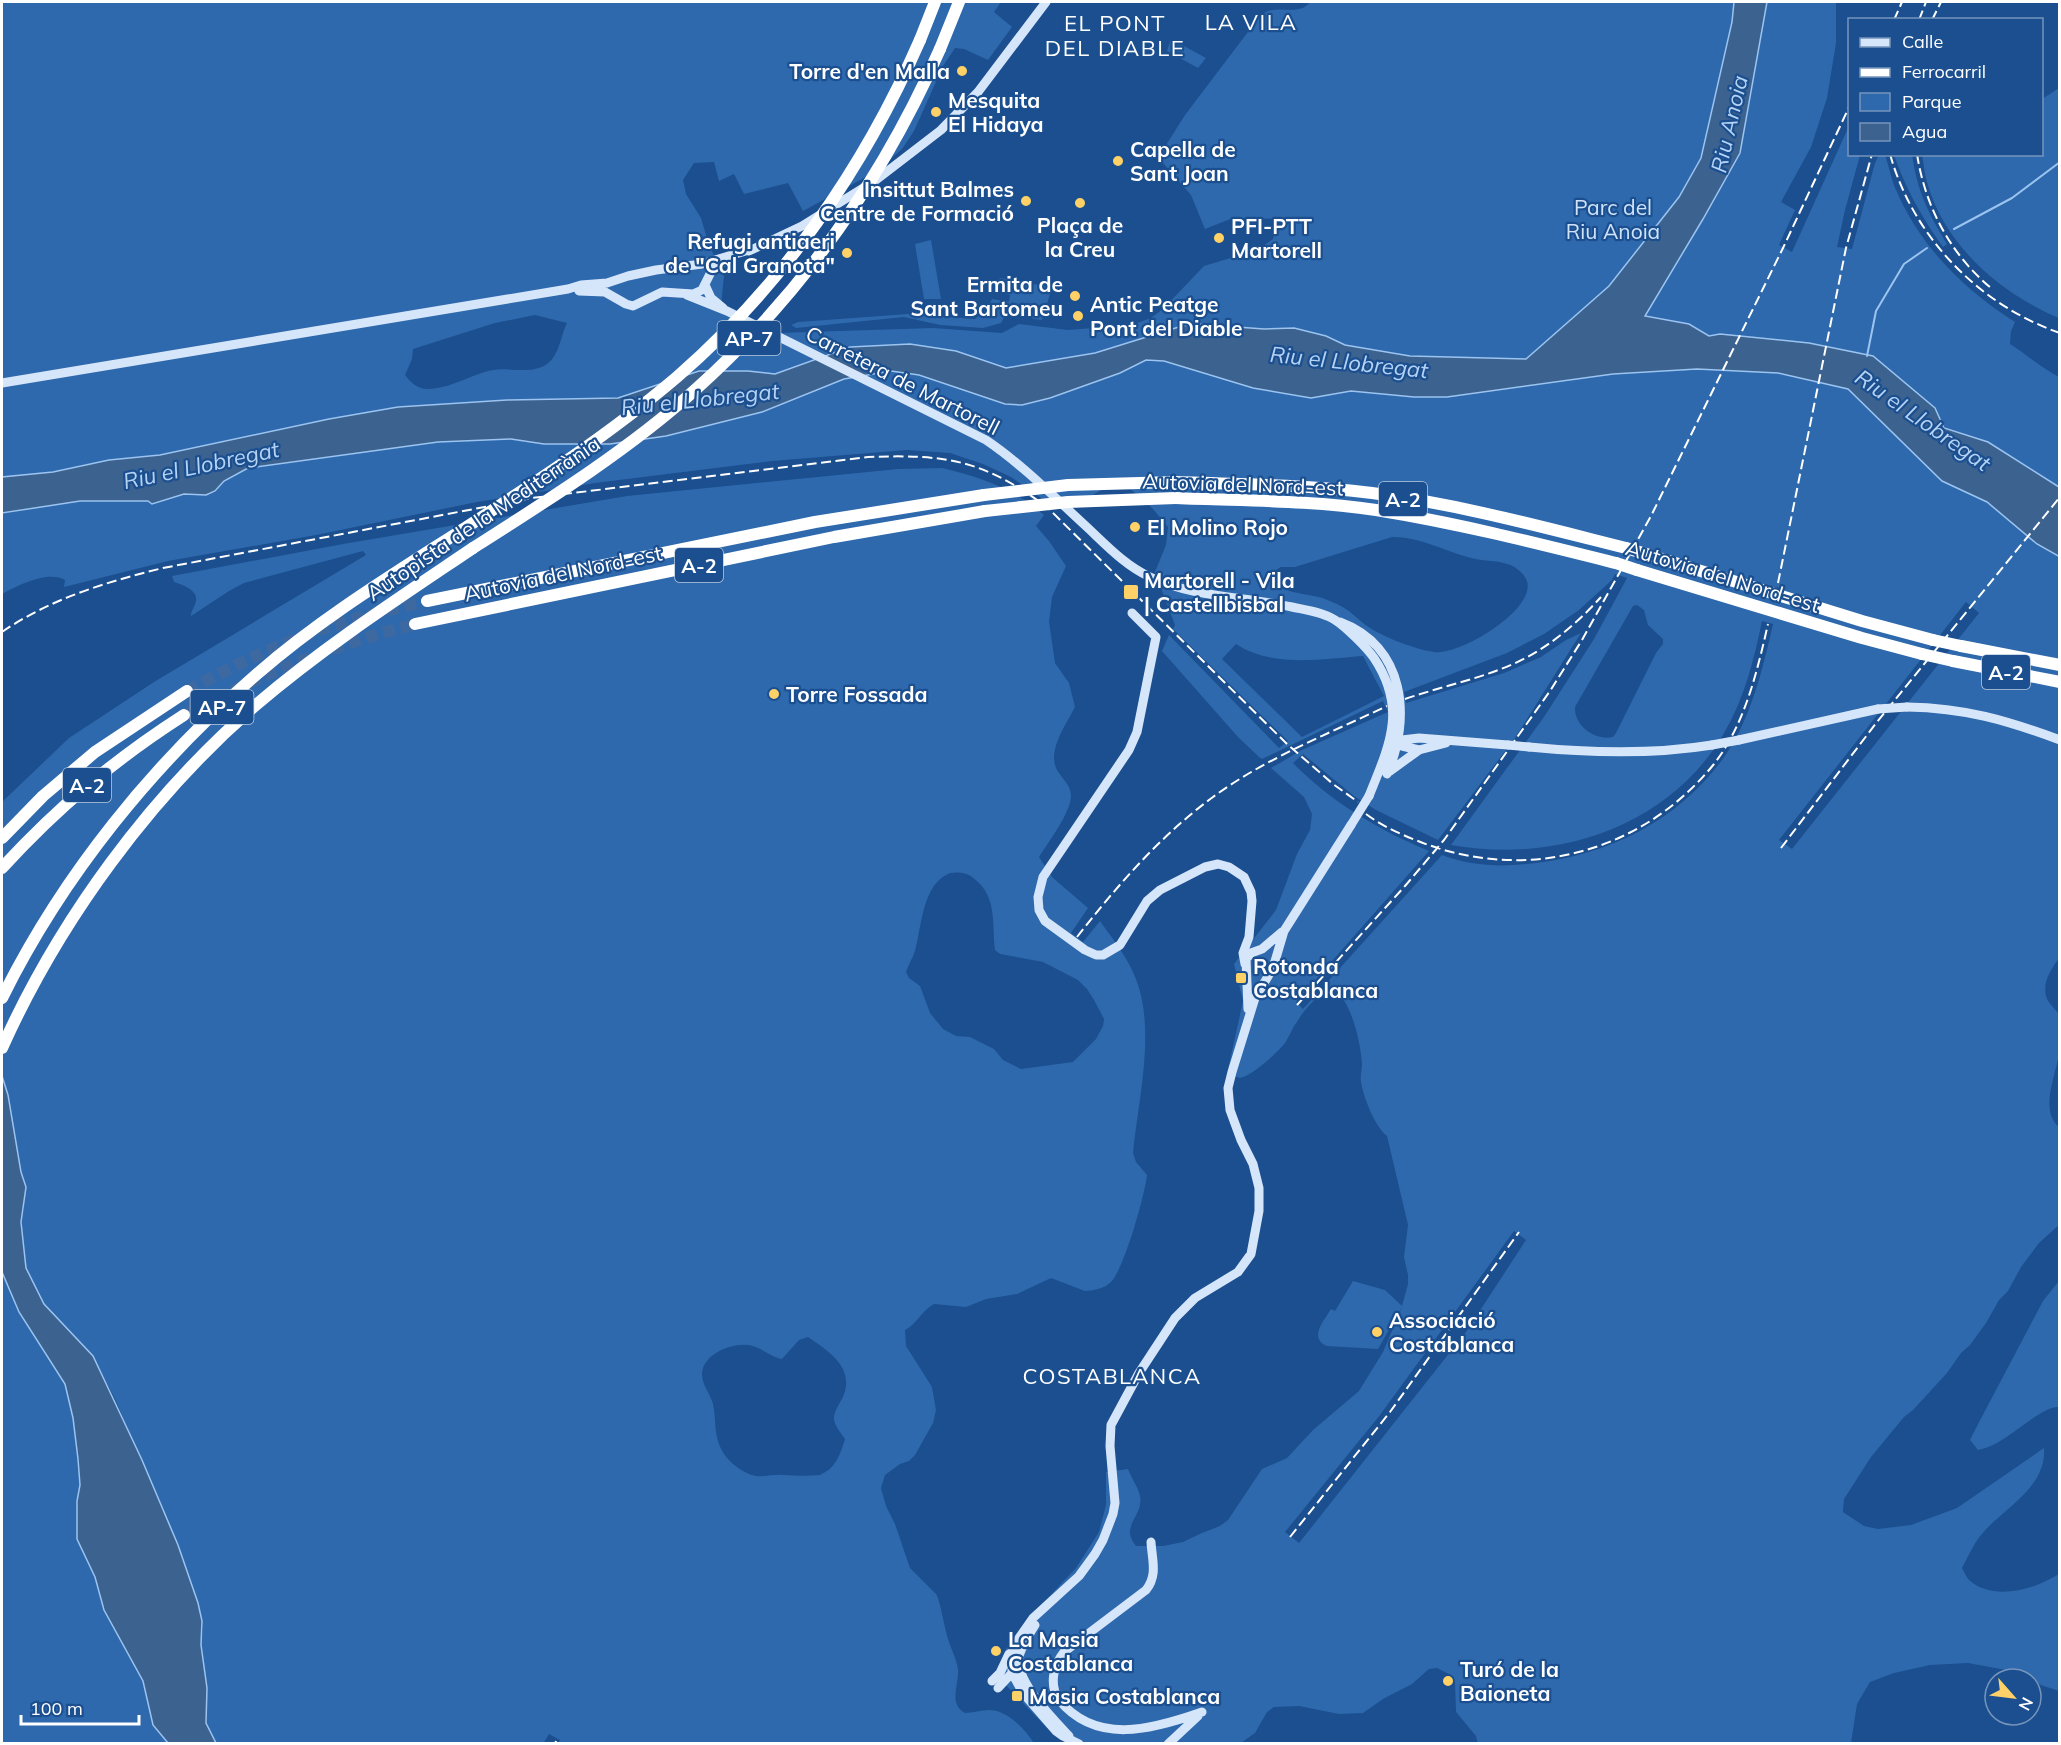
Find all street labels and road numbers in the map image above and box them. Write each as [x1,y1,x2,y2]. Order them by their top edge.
street label: Carretera de Martorell [802,320,1004,440]
road number: AP-7 [718,321,780,355]
street label: Autopista de la Mediterrània [361,430,605,606]
street label: Autovia del Nord-est [1142,467,1344,501]
road number: A-2 [1379,482,1427,516]
street label: Autovia del Nord-est [1623,534,1823,618]
street label: Autovia del Nord-est [462,539,664,607]
road number: A-2 [675,548,723,582]
road number: A-2 [1982,655,2030,689]
road number: AP-7 [190,690,254,724]
road number: A-2 [63,768,111,802]

